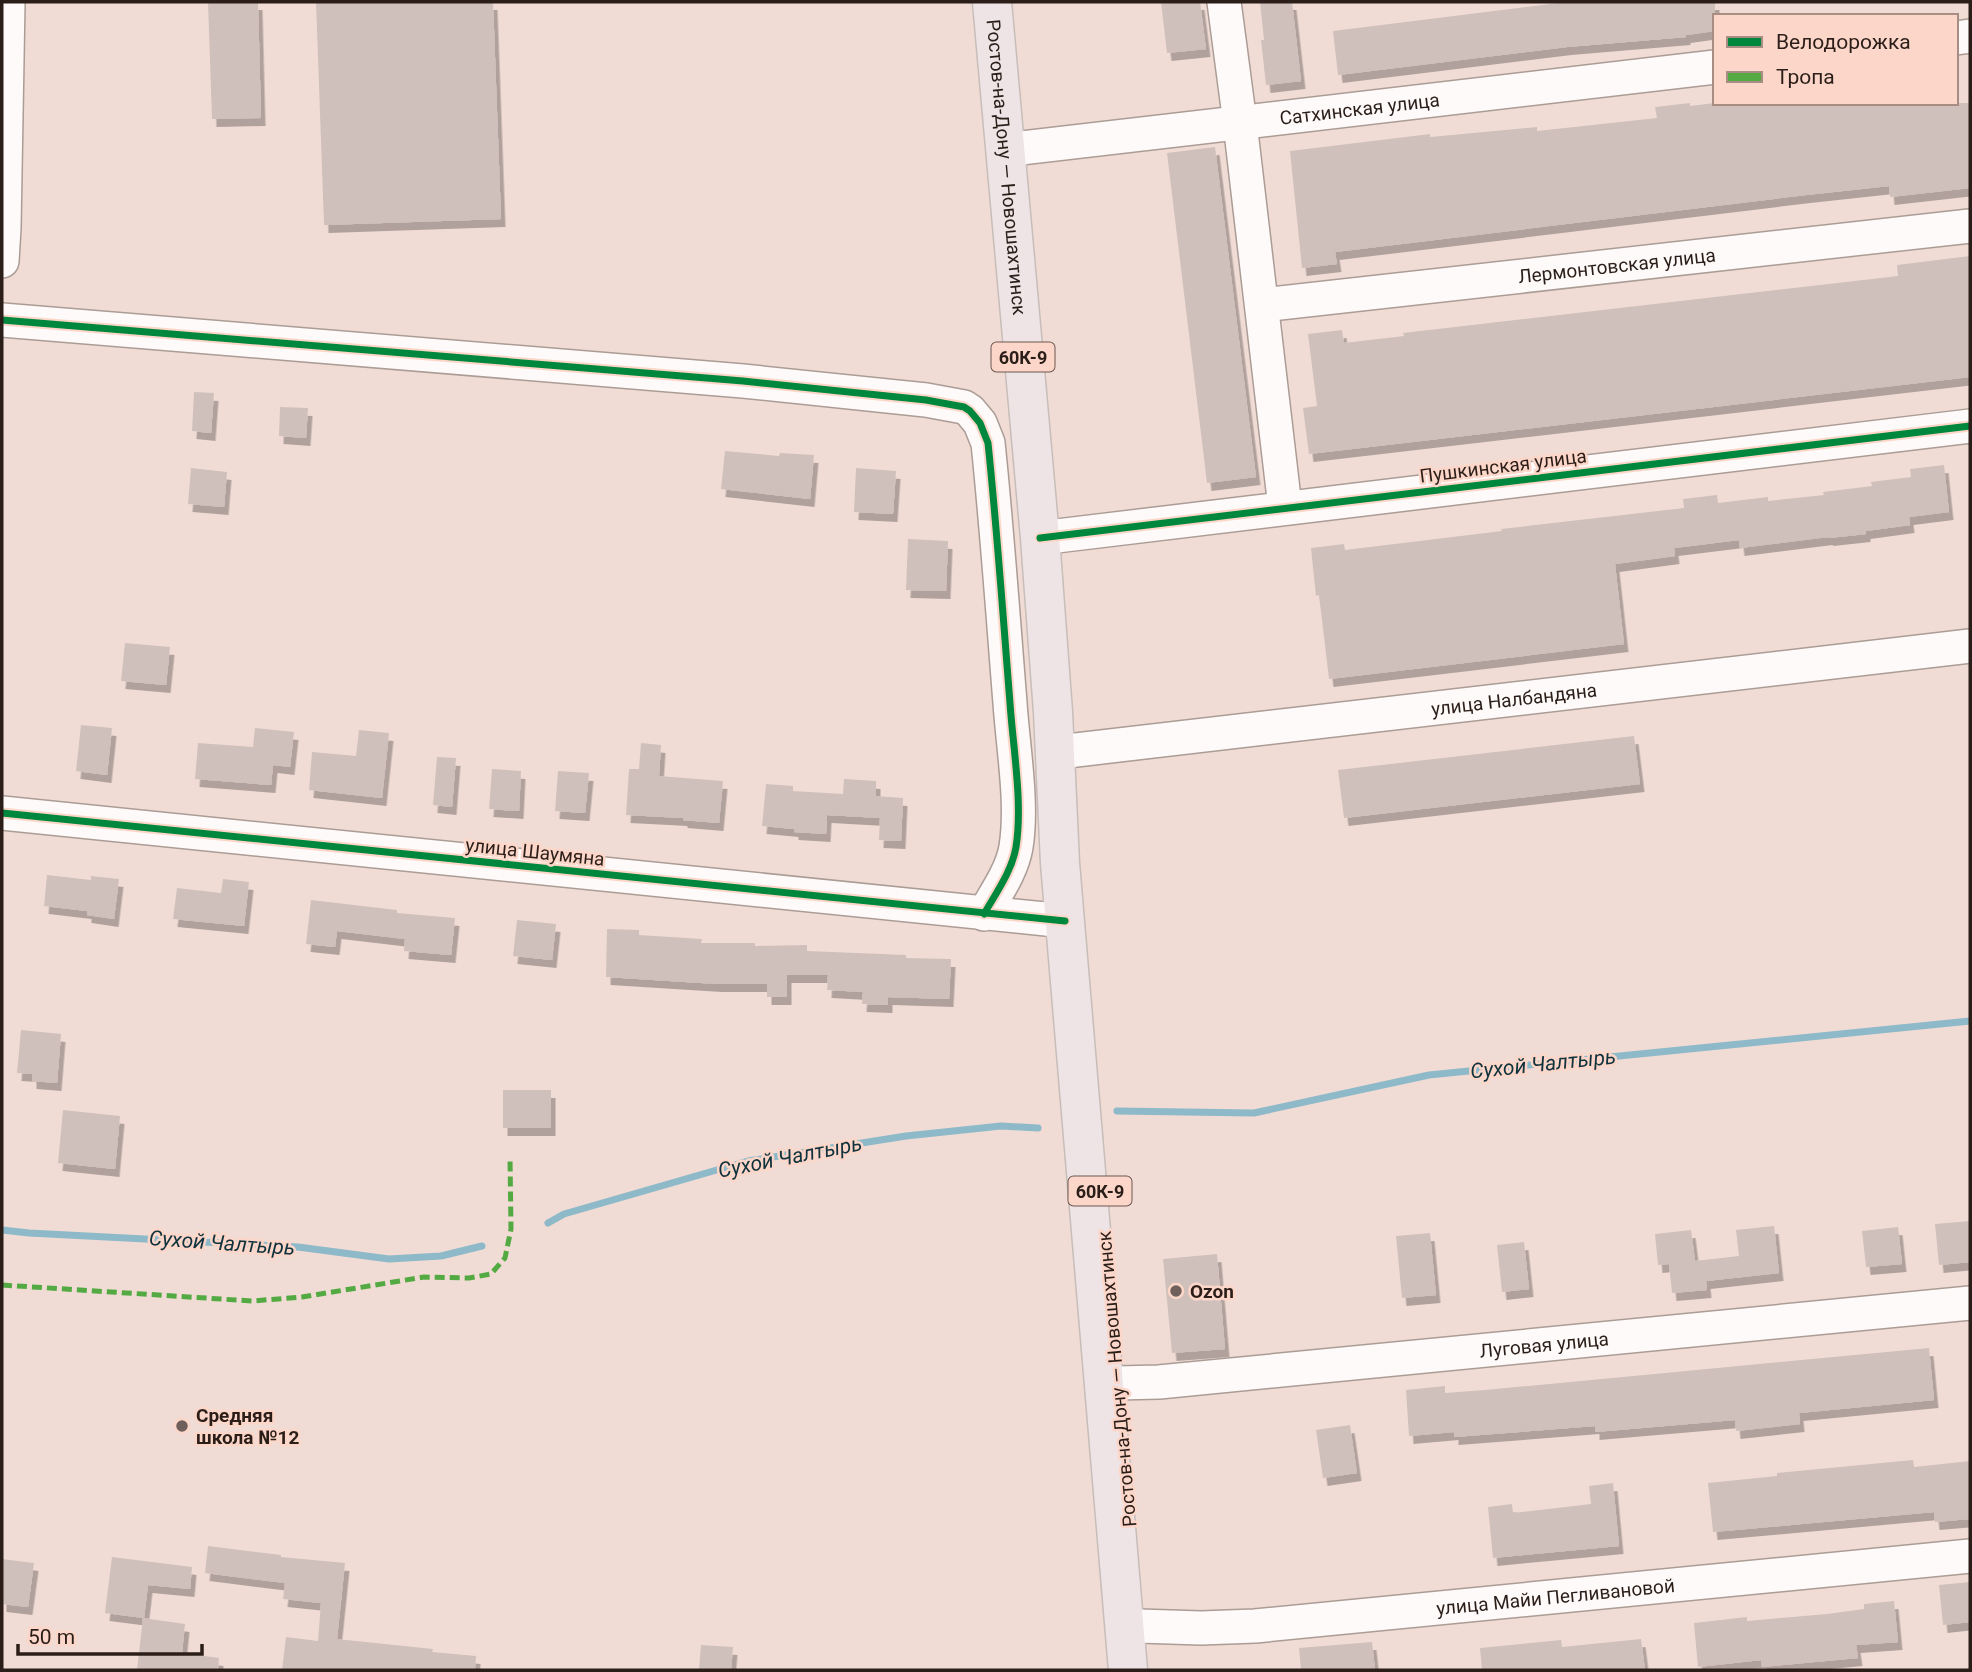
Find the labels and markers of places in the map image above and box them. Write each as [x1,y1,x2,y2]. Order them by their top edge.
place label: Ozon [1190,1280,1234,1303]
marker: Ozon [1168,1283,1184,1299]
place label: Средняя школа №12 [196,1404,299,1449]
marker: Средняя школа №12 [174,1418,190,1434]

